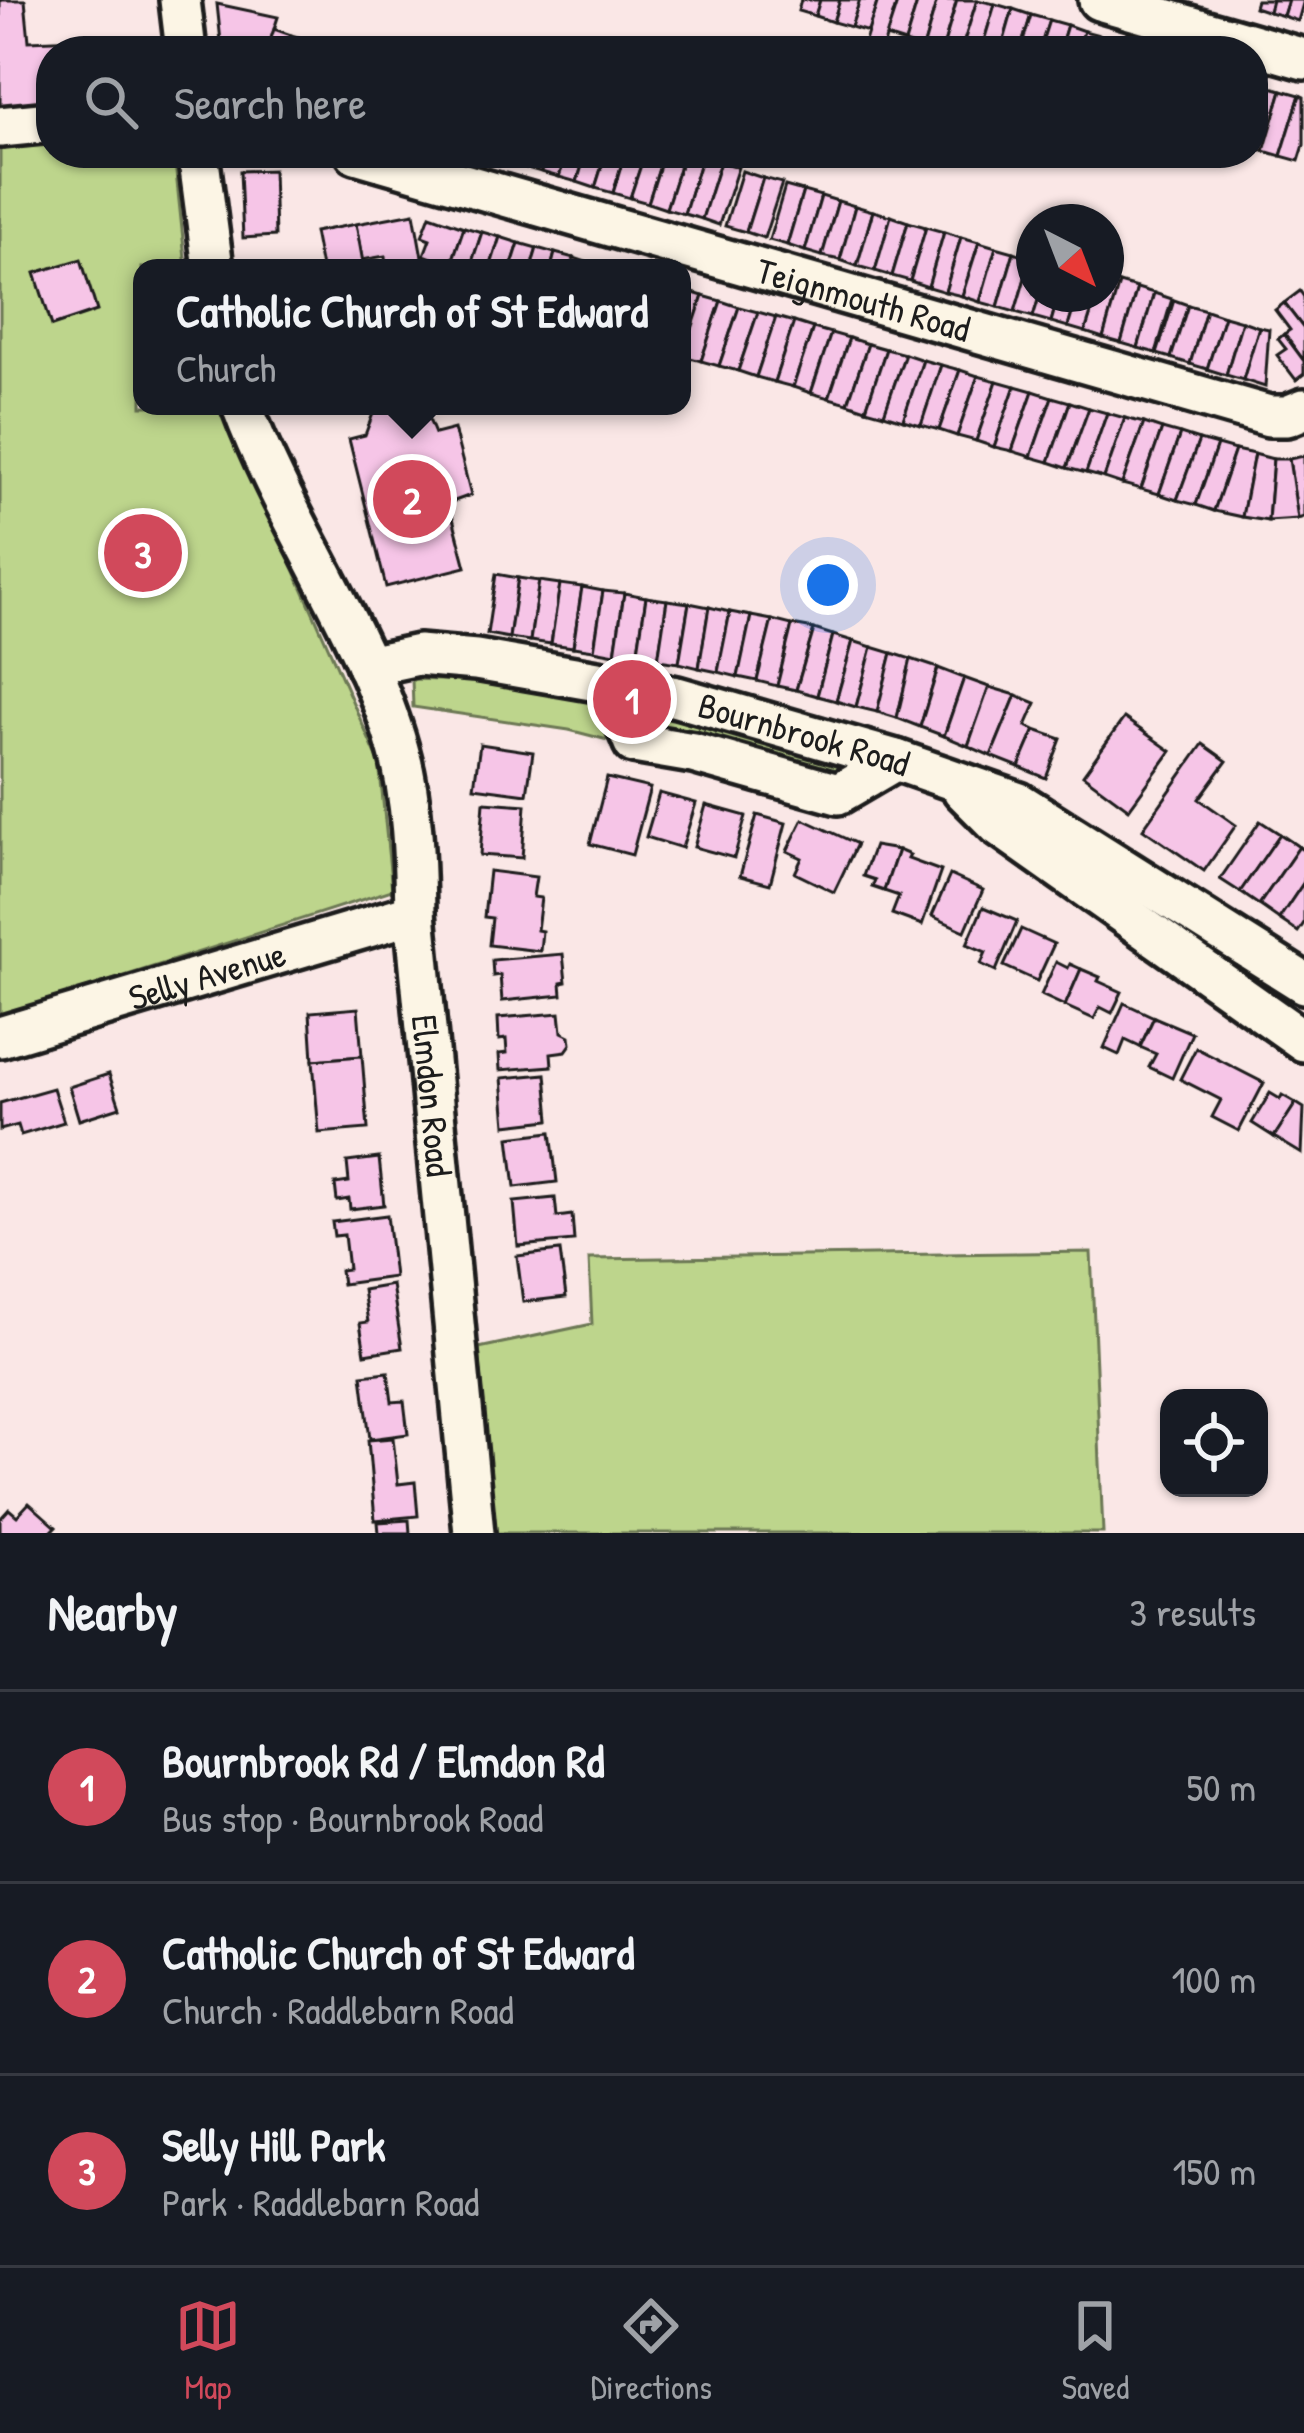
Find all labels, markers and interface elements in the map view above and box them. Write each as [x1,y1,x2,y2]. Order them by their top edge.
search box [36,36,1268,168]
icon: search [78,69,144,135]
text: Search here [174,72,366,133]
north arrow [1016,204,1124,312]
street label: Teignmouth Road [751,245,976,353]
popup [133,259,691,415]
text: Catholic Church of St Edward [176,280,648,341]
text: Church [176,341,276,394]
pin: 2 [373,454,451,544]
pin: 3 [104,508,182,598]
your location [798,555,858,615]
pin: 1 [593,654,671,744]
street label: Bournbrook Road [693,679,917,787]
street label: Selly Avenue [123,928,291,1021]
street label: Elmdon Road [401,1012,465,1178]
map controls [1160,1389,1268,1497]
button: locate [1160,1389,1268,1497]
text: Nearby [48,1577,178,1646]
text: 3 results [1130,1585,1256,1638]
text: Bournbrook Rd / Elmdon Rd [162,1730,604,1791]
text: 1 [80,1760,94,1813]
text: 50 m [1187,1760,1256,1813]
text: Bus stop · Bournbrook Road [162,1791,543,1844]
text: Catholic Church of St Edward [162,1922,634,1983]
text: 2 [78,1952,96,2005]
text: 100 m [1171,1952,1256,2005]
text: Church · Raddlebarn Road [162,1983,514,2036]
text: Selly Hill Park [162,2114,386,2175]
text: 3 [78,2144,96,2197]
text: 150 m [1172,2144,1256,2197]
text: Park · Raddlebarn Road [162,2175,479,2228]
tab: Map [175,2293,241,2409]
tab: Directions [591,2293,712,2409]
tab: Saved [1062,2293,1129,2409]

